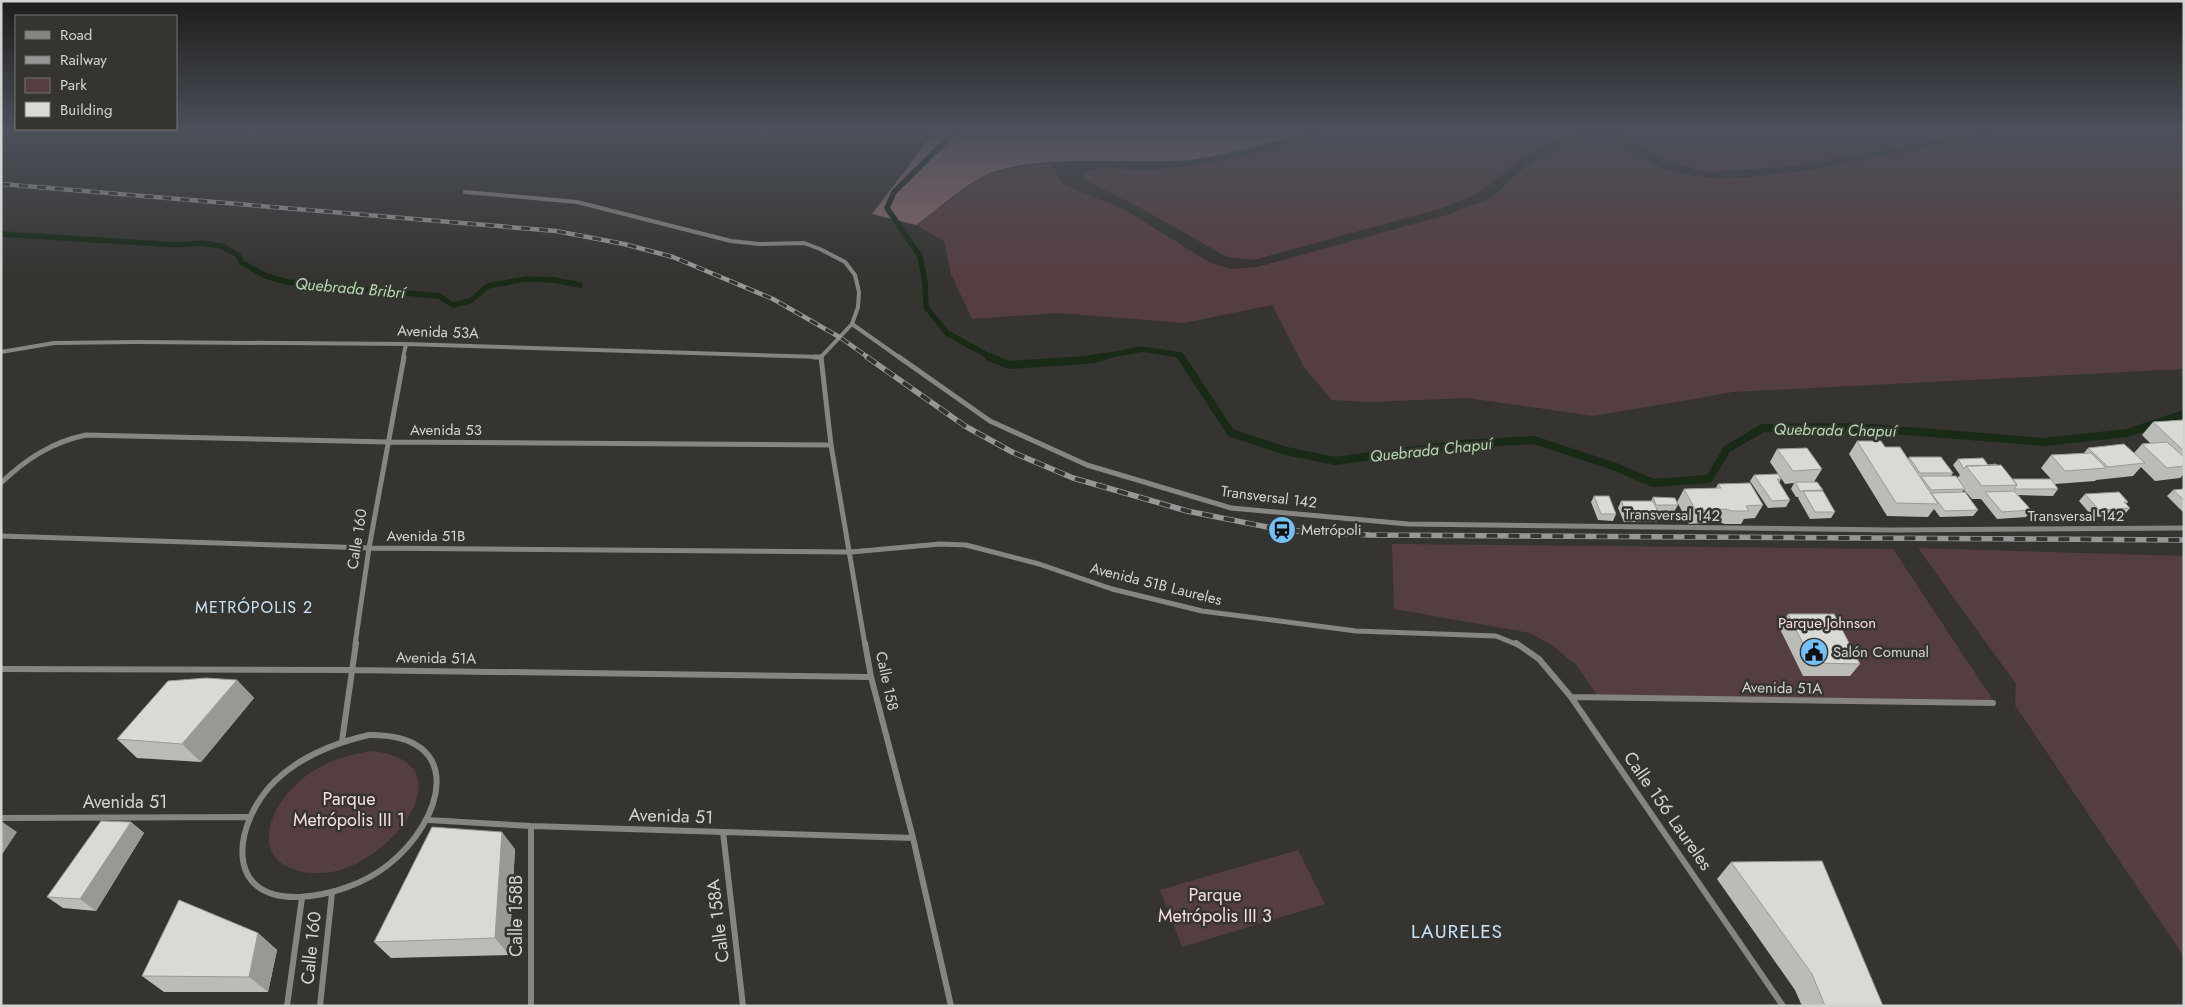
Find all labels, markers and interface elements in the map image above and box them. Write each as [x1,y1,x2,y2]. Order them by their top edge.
legend [15,15,178,130]
text: Road [60,24,92,46]
text: Railway [60,49,107,71]
text: Park [60,74,87,96]
text: Building [60,99,112,121]
water label: Quebrada Bribrí [294,272,408,304]
street label: Avenida 53A [397,320,479,344]
water label: Quebrada Chapuí [1774,417,1898,443]
street label: Avenida 53 [410,419,482,441]
water label: Quebrada Chapuí [1369,432,1495,468]
street label: Transversal 142 [1220,480,1318,514]
street label: Transversal 142 [1624,503,1720,527]
street label: Transversal 142 [2028,505,2124,527]
street label: Calle 160 [341,507,373,571]
station icon: Metrópoli [1267,515,1297,545]
place label: Metrópoli [1301,519,1362,541]
street label: Avenida 51B [387,525,465,547]
street label: Avenida 51B Laureles [1088,557,1224,611]
district label: METRÓPOLIS 2 [195,596,313,619]
park label: Parque Johnson [1778,612,1876,634]
public building icon: Salón Comunal [1799,637,1829,667]
place label: Salón Comunal [1833,641,1929,663]
street label: Avenida 51A [396,646,476,670]
street label: Calle 158 [870,649,904,713]
street label: Avenida 51A [1742,676,1822,700]
street label: Calle 156 Laureles [1617,746,1719,876]
park label: Parque Metrópolis III 1 [293,786,405,833]
street label: Avenida 51 [83,789,167,815]
street label: Avenida 51 [628,802,714,830]
street label: Calle 158B [503,875,529,957]
street label: Calle 158A [700,878,736,964]
park label: Parque Metrópolis III 3 [1158,882,1272,929]
street label: Calle 160 [294,910,328,986]
district label: LAURELES [1411,918,1503,945]

